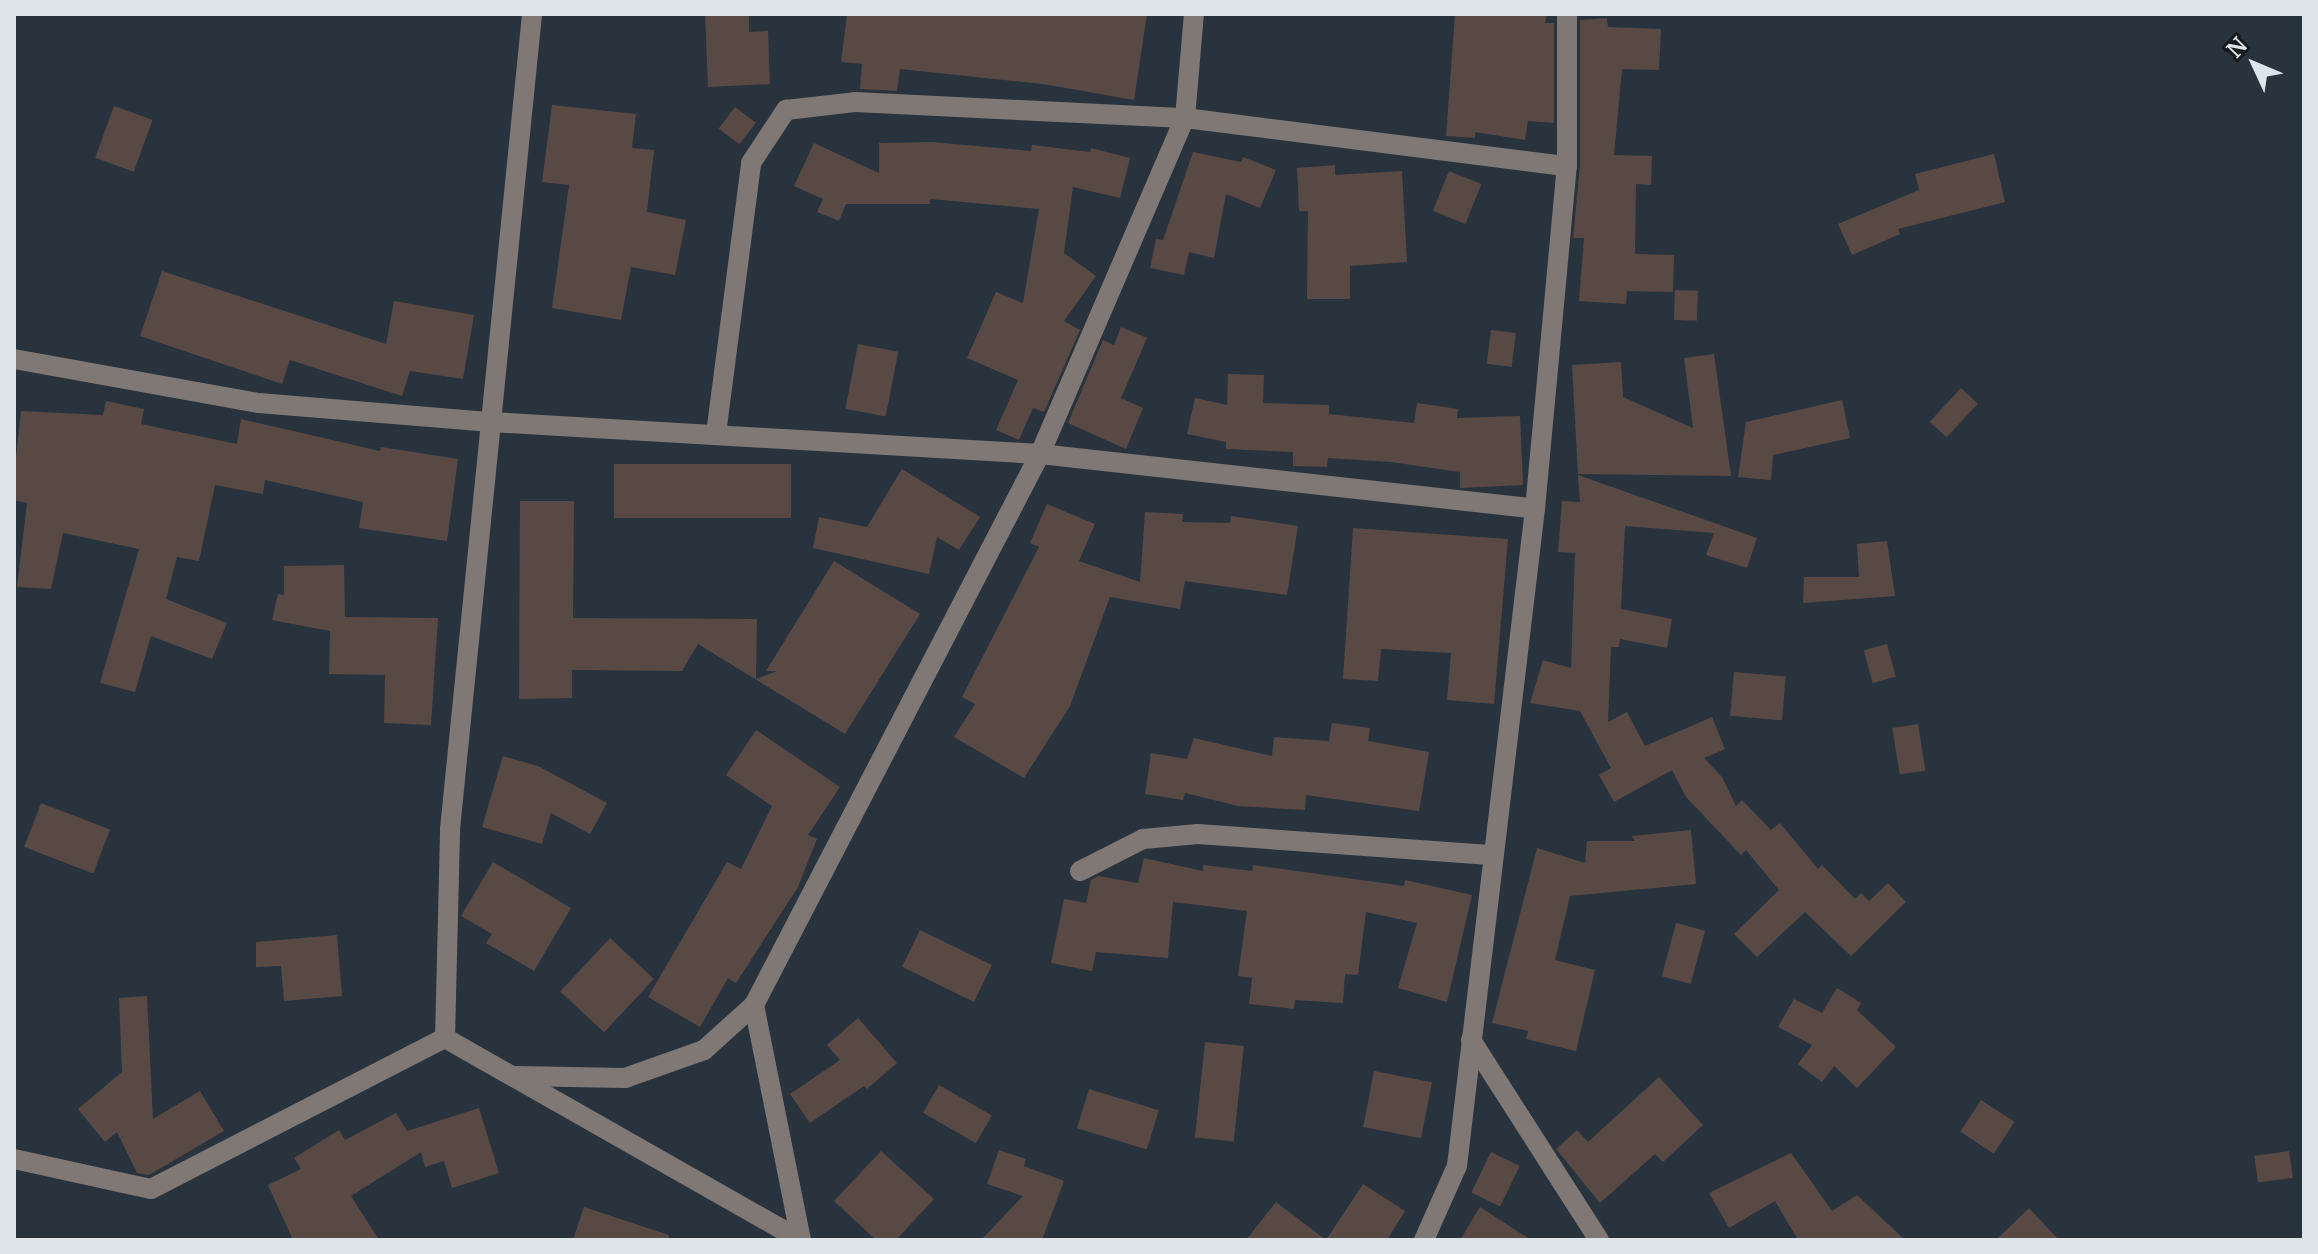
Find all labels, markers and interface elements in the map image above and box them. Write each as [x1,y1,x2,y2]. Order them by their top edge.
north arrow [2214,24,2294,104]
text: N [2221,31,2253,63]

